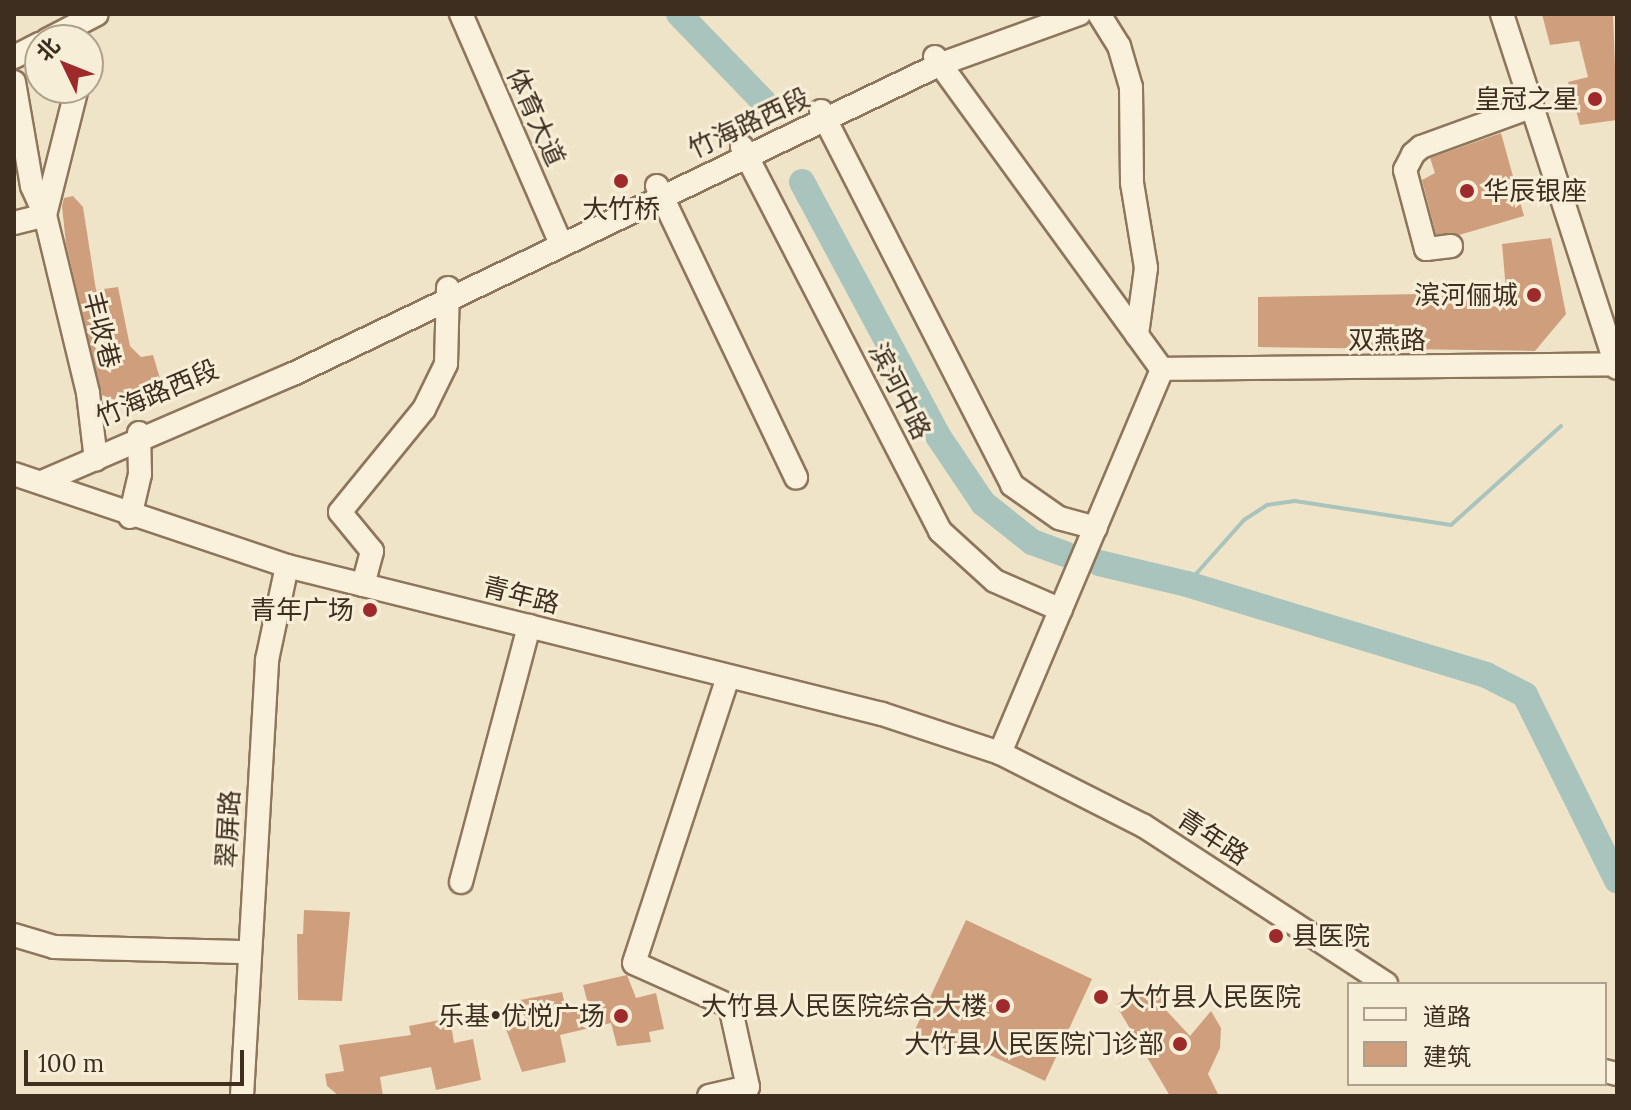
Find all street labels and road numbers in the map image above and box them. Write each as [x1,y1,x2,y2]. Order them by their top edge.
street label: 体育大道 [501,63,571,171]
street label: 竹海路西段 [683,81,815,165]
street label: 丰收巷 [77,288,127,372]
street label: 双燕路 [1348,324,1426,356]
street label: 滨河中路 [862,338,938,444]
street label: 竹海路西段 [91,353,223,433]
street label: 青年路 [479,570,563,620]
street label: 翠屏路 [210,789,246,869]
street label: 青年路 [1172,803,1254,871]

